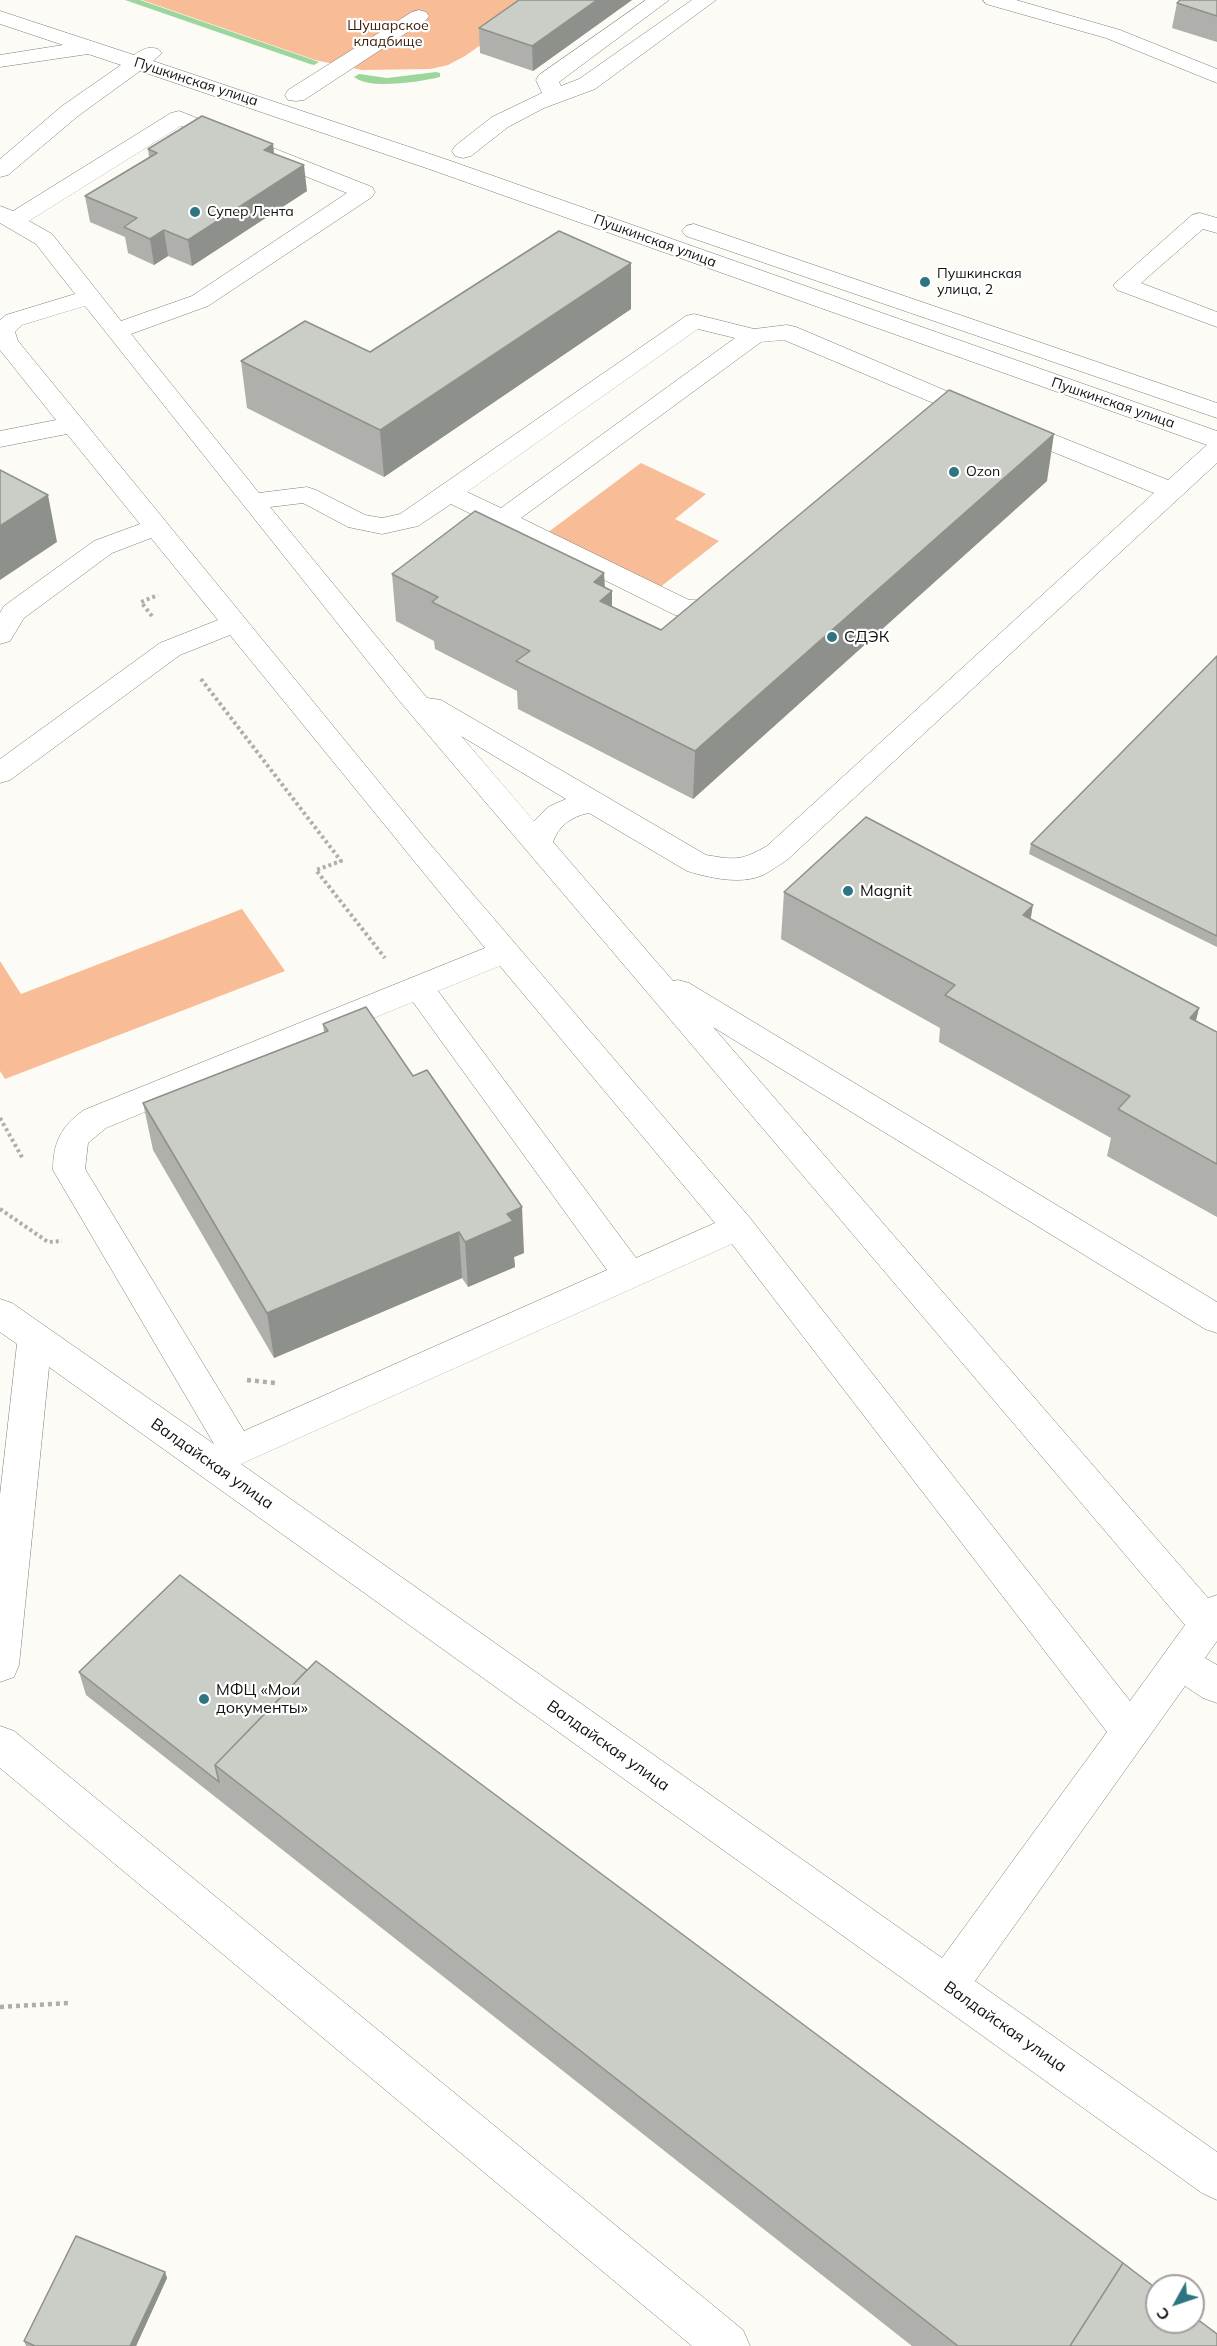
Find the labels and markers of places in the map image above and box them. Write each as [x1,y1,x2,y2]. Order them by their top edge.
place label: Супер Лента [207,204,294,220]
marker: Супер Лента [188,205,202,219]
place label: Пушкинская улица, 2 [937,266,1022,298]
marker: Пушкинская улица, 2 [918,275,932,289]
place label: Ozon [966,464,1000,480]
marker: Ozon [947,465,961,479]
place label: СДЭК [844,627,889,647]
marker: СДЭК [825,630,839,644]
place label: Magnit [860,881,912,901]
marker: Magnit [841,884,855,898]
place label: МФЦ «Мои документы» [216,1680,308,1718]
marker: МФЦ «Мои документы» [197,1692,211,1706]

